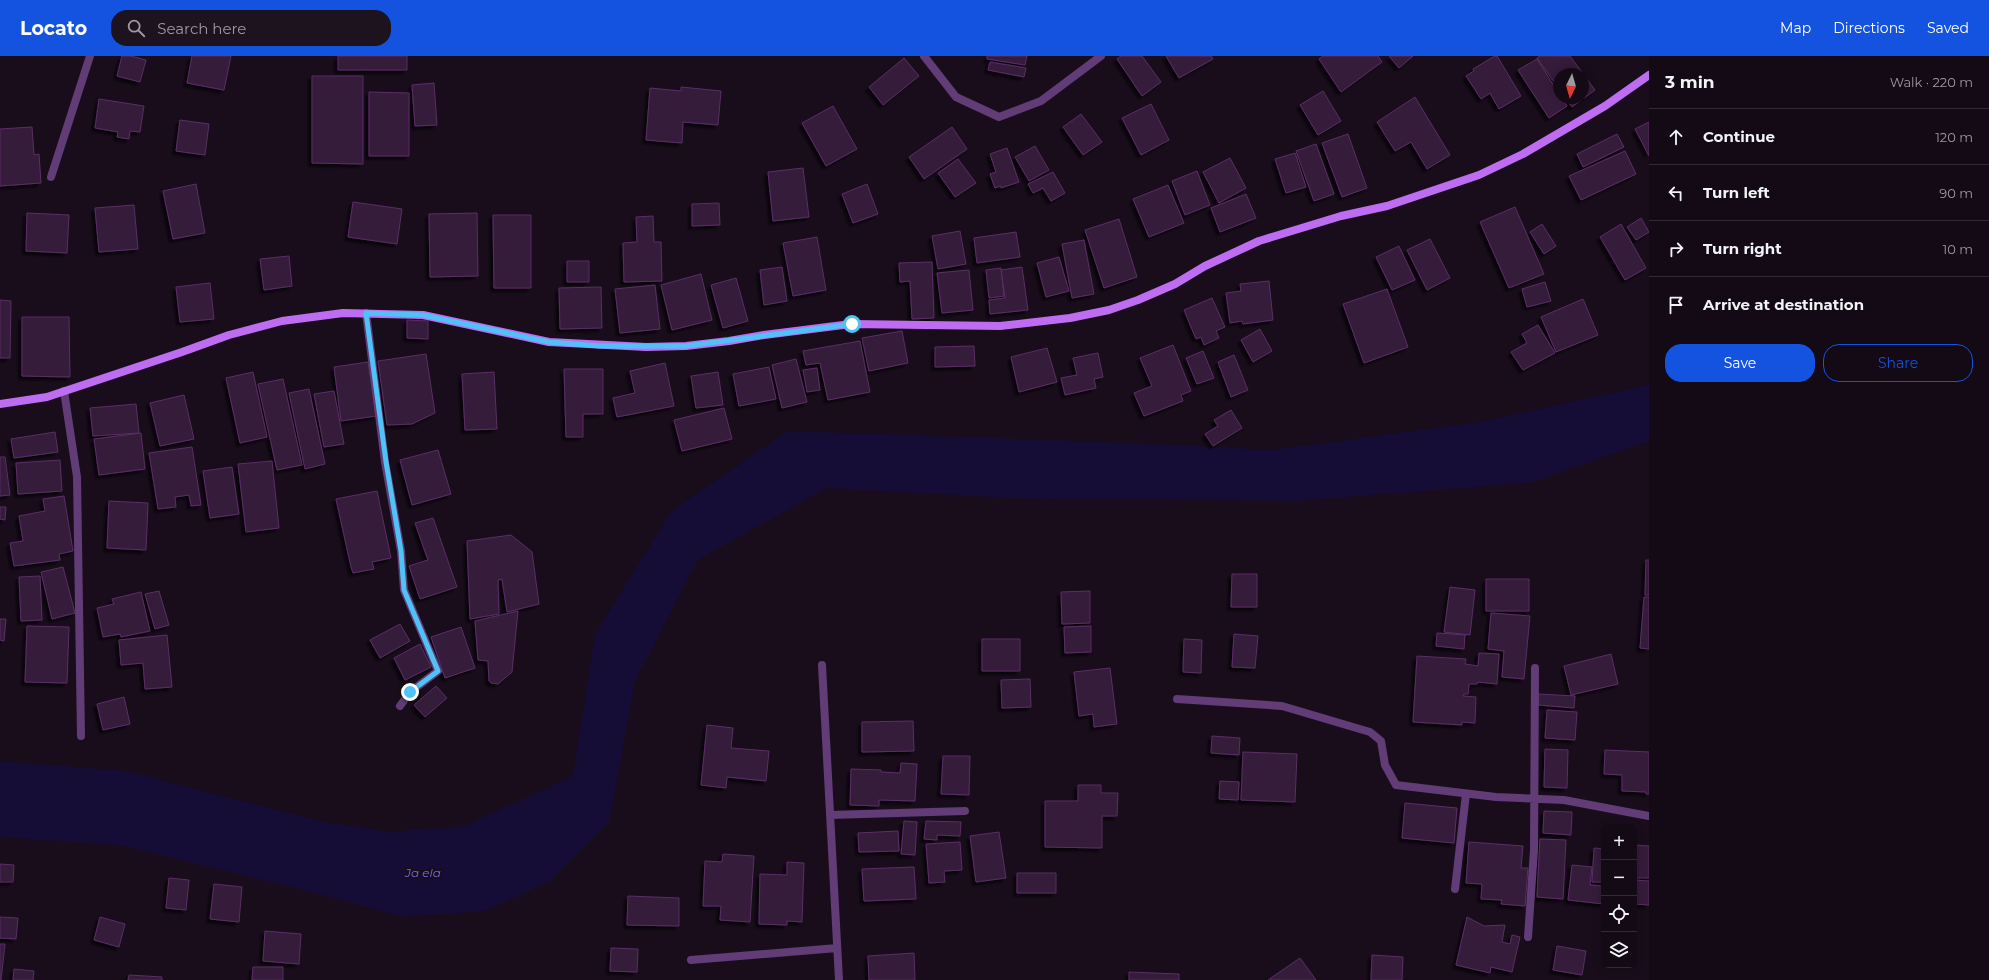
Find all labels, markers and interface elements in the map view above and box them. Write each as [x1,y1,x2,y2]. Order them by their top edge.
search box [111,10,391,46]
text: Locato [20,17,87,40]
icon: search [125,17,147,39]
text: Search here [157,19,246,38]
text: Map [1780,19,1811,37]
text: Directions [1833,19,1905,37]
text: Saved [1927,19,1969,37]
north arrow [1553,68,1589,104]
text: 3 min [1665,72,1715,92]
text: Walk · 220 m [1890,74,1973,90]
icon: ahead [1665,126,1687,148]
text: Continue [1703,127,1775,146]
text: 120 m [1935,129,1973,145]
icon: left [1665,182,1687,204]
text: Turn left [1703,183,1770,202]
text: 90 m [1939,185,1973,201]
icon: right [1665,238,1687,260]
text: Turn right [1703,239,1782,258]
text: 10 m [1943,241,1973,257]
icon: arrive [1665,294,1687,316]
text: Arrive at destination [1703,295,1864,314]
route start [843,315,861,333]
button: Save [1665,344,1815,382]
button: Share [1823,344,1973,382]
route end [401,683,419,701]
map controls [1601,824,1637,968]
button: + [1601,824,1637,860]
button: − [1601,860,1637,896]
water label: Ja ela [404,865,441,880]
button: locate [1601,896,1637,932]
button: layers [1601,932,1637,968]

